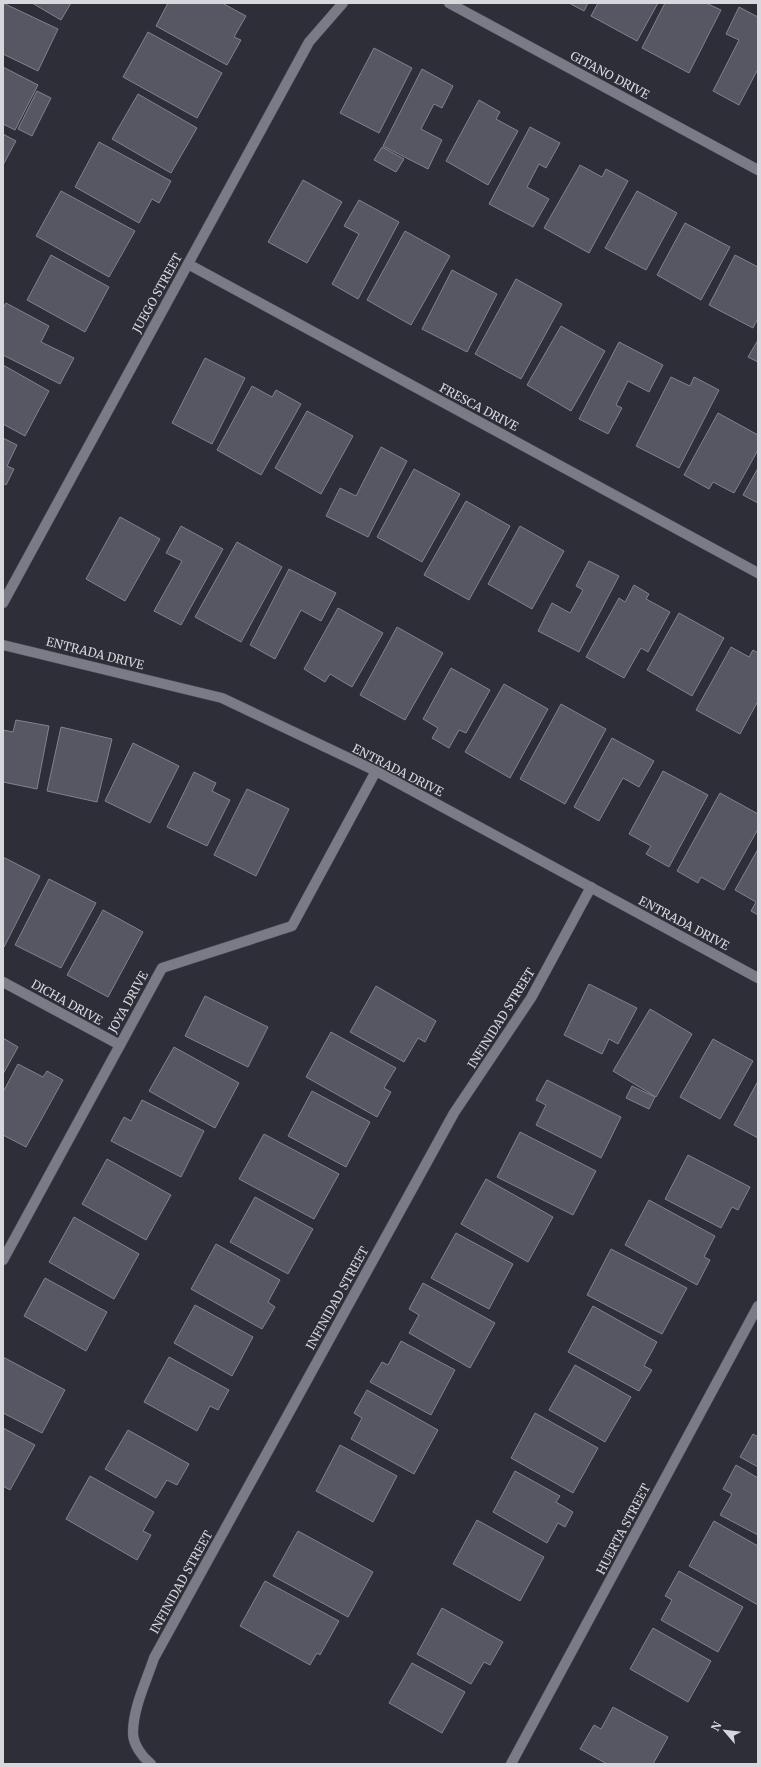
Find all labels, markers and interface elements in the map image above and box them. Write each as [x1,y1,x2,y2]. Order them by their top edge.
street label: GITANO DRIVE [568,48,653,102]
street label: JUEGO STREET [128,250,185,336]
street label: FRESCA DRIVE [437,380,521,434]
street label: ENTRADA DRIVE [45,634,146,673]
street label: ENTRADA DRIVE [350,741,446,800]
street label: ENTRADA DRIVE [636,893,732,953]
street label: INFINIDAD STREET [464,964,538,1071]
street label: JOYA DRIVE [104,968,151,1036]
street label: DICHA DRIVE [29,976,106,1028]
street label: INFINIDAD STREET [302,1243,372,1352]
street label: HUERTA STREET [593,1481,654,1577]
street label: INFINIDAD STREET [146,1527,216,1636]
north arrow [705,1711,745,1751]
text: N [708,1719,725,1733]

